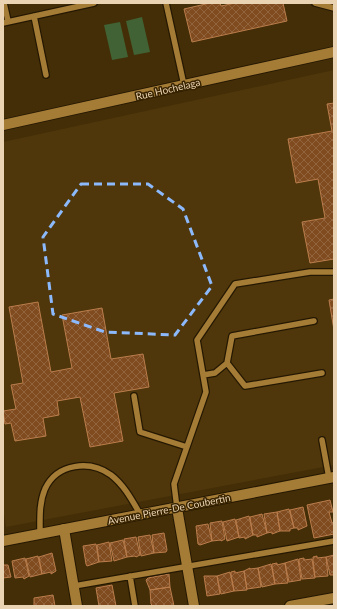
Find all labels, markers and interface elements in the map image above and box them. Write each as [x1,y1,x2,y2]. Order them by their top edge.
street label: Rue Hochelaga [135,76,201,102]
street label: Avenue Pierre-De Coubertin [107,491,231,527]

